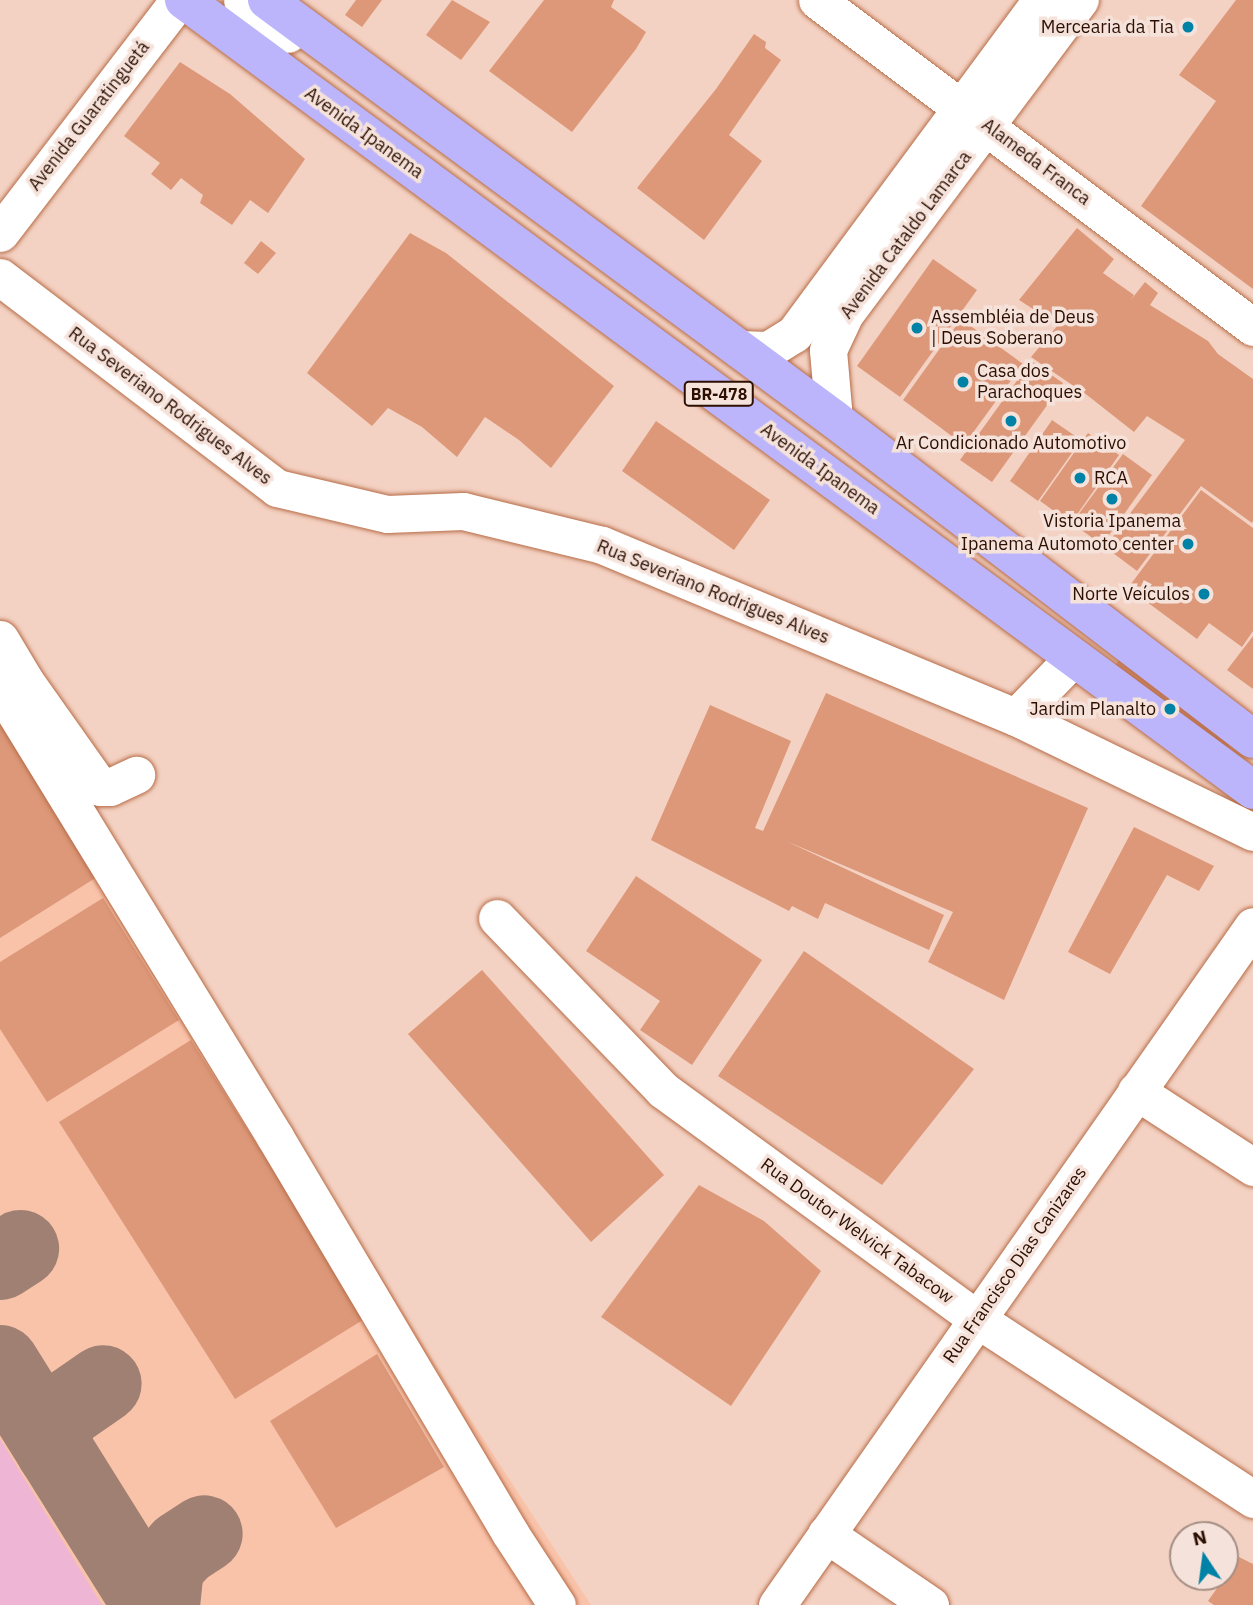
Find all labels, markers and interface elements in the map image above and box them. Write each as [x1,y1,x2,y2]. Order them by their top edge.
place label: Mercearia da Tia [1041,16,1174,38]
marker: Mercearia da Tia [1180,19,1196,35]
street label: Avenida Guaratinguetá [24,37,154,195]
street label: Avenida Ipanema [300,83,428,183]
street label: Alameda Franca [977,114,1095,210]
street label: Avenida Cataldo Lamarca [836,147,976,323]
place label: Assembléia de Deus | Deus Soberano [931,307,1095,350]
marker: Assembléia de Deus | Deus Soberano [909,320,925,336]
street label: Rua Severiano Rodrigues Alves [64,323,276,489]
place label: Casa dos Parachoques [977,361,1082,404]
marker: Casa dos Parachoques [955,374,971,390]
road number: BR-478 [682,382,756,406]
marker: Ar Condicionado Automotivo [1003,413,1019,429]
street label: Avenida Ipanema [756,419,884,519]
place label: Ar Condicionado Automotivo [896,432,1126,454]
place label: RCA [1094,467,1128,489]
marker: RCA [1072,470,1088,486]
marker: Vistoria Ipanema [1104,491,1120,507]
place label: Vistoria Ipanema [1043,510,1181,532]
place label: Ipanema Automoto center [961,533,1174,555]
street label: Rua Severiano Rodrigues Alves [594,535,832,649]
marker: Ipanema Automoto center [1180,536,1196,552]
place label: Norte Veículos [1072,583,1190,605]
marker: Norte Veículos [1196,586,1212,602]
place label: Jardim Planalto [1029,698,1156,720]
marker: Jardim Planalto [1162,701,1178,717]
street label: Rua Doutor Welvick Tabacow [756,1154,958,1308]
street label: Rua Francisco Dias Canizares [939,1163,1091,1367]
north arrow [1169,1521,1239,1591]
text: N [1190,1524,1209,1551]

